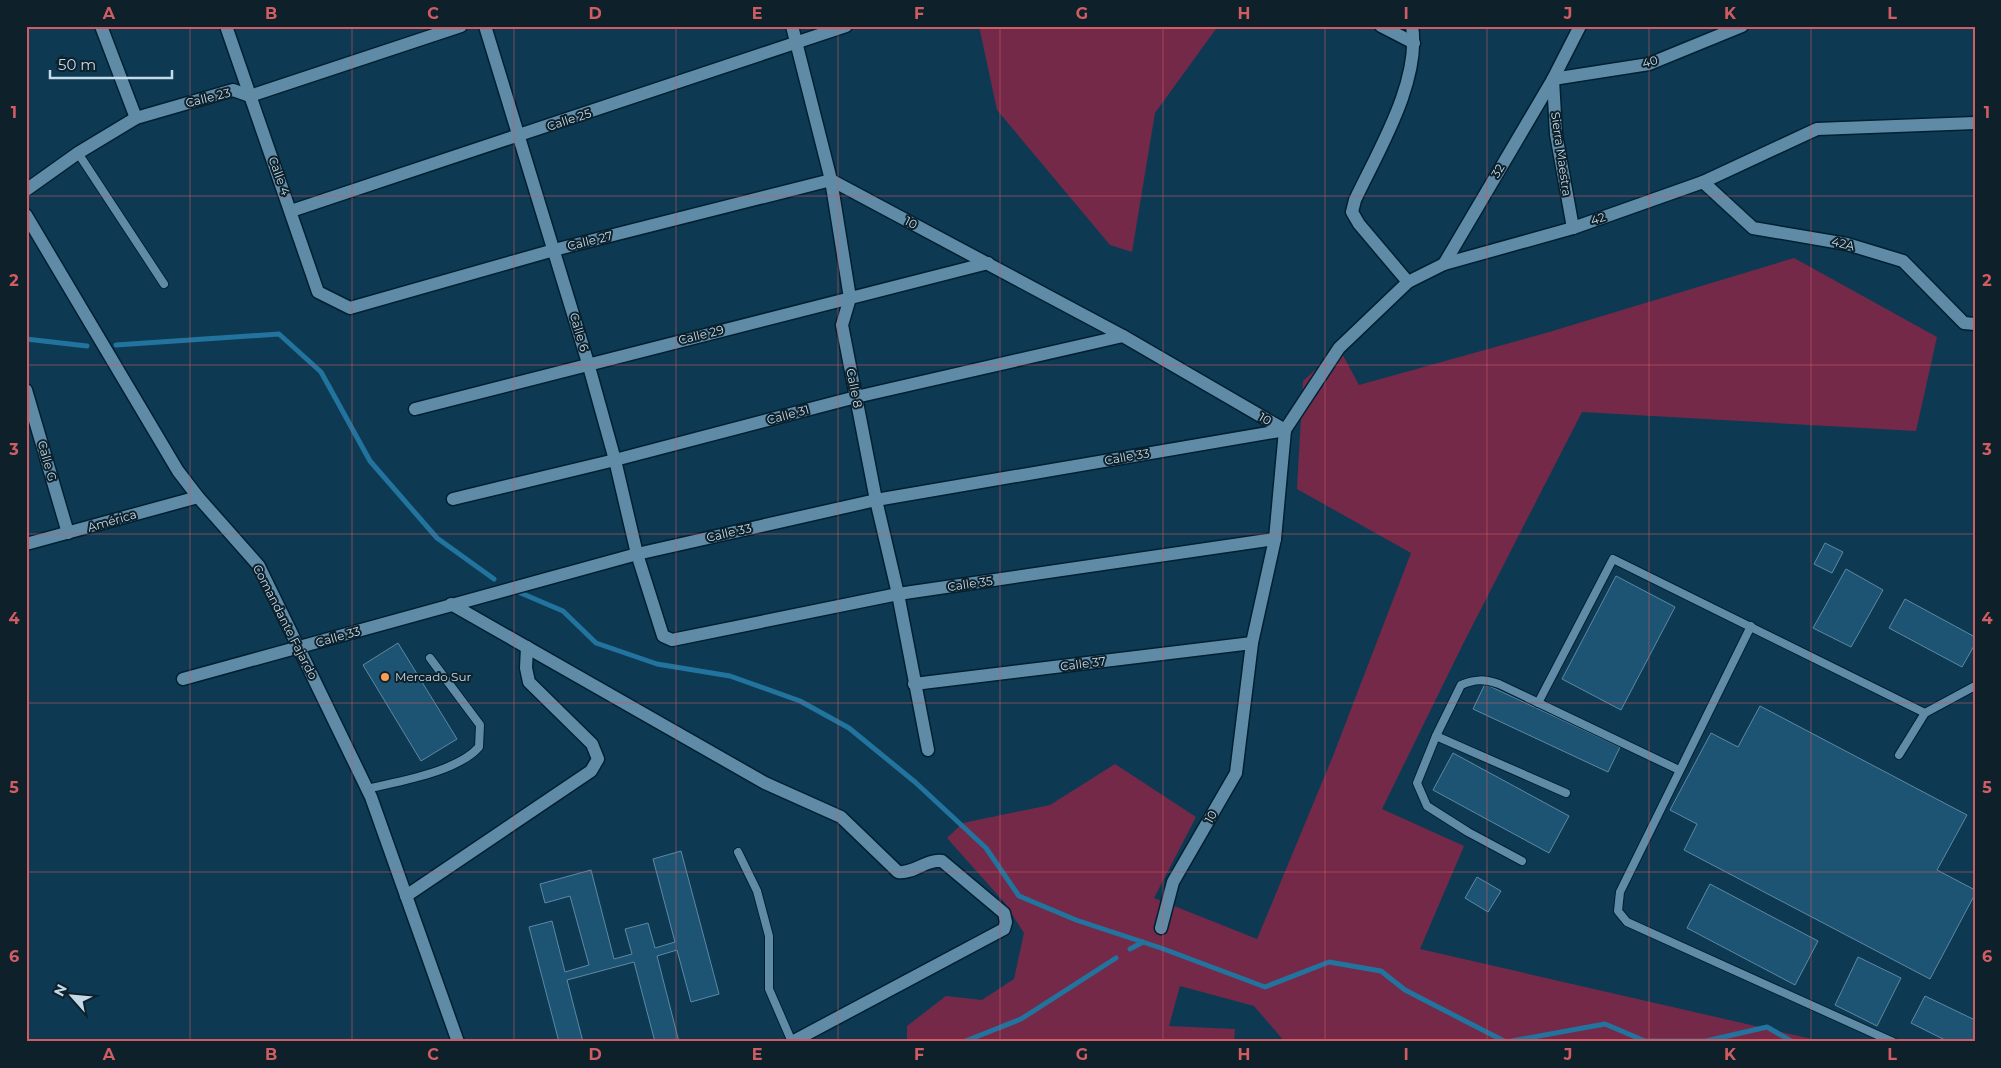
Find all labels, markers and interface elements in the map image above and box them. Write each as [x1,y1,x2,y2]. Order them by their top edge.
text: A [102,4,116,23]
text: B [265,4,277,23]
text: C [427,4,439,23]
text: D [588,4,602,23]
text: E [752,4,762,23]
text: F [914,4,924,23]
text: G [1076,4,1088,23]
text: H [1238,4,1250,23]
text: I [1403,4,1409,23]
text: J [1563,4,1572,23]
text: K [1724,4,1737,23]
text: L [1887,4,1897,23]
scale bar [50,48,172,80]
street label: 40 [1640,52,1660,71]
text: 50 m [58,55,96,74]
street label: Calle 23 [184,85,232,110]
text: 1 [11,103,17,122]
text: 1 [1984,103,1990,122]
street label: Calle 25 [545,105,593,134]
street label: Sierra Maestra [1548,111,1575,197]
street label: Calle 4 [266,154,293,197]
street label: 32 [1488,161,1508,180]
street label: 42 [1588,209,1607,228]
street label: 10 [902,213,920,232]
street label: Calle 27 [566,228,614,253]
street label: 42A [1830,234,1857,254]
text: 2 [9,271,19,290]
text: 2 [1982,271,1992,290]
street label: Calle 6 [567,311,592,353]
street label: Calle 29 [677,322,725,347]
street label: Calle 8 [843,367,866,409]
street label: Calle 31 [765,402,811,427]
street label: 10 [1256,409,1274,428]
street label: Calle G [35,439,60,483]
text: 3 [8,440,19,459]
text: 3 [1981,440,1992,459]
street label: Calle 33 [1103,445,1151,468]
street label: América [86,506,138,535]
street label: Calle 33 [705,520,753,545]
street label: Comandante Fajardo [250,562,321,682]
street label: Calle 35 [946,573,994,594]
text: 4 [8,609,20,628]
text: 4 [1981,609,1993,628]
street label: Calle 33 [314,623,362,650]
street label: Calle 37 [1059,653,1107,674]
place label: Mercado Sur [395,669,471,684]
marker: Mercado Sur [379,671,391,683]
text: 5 [9,778,19,797]
text: 5 [1982,778,1992,797]
street label: 10 [1201,808,1220,826]
text: 6 [9,947,19,966]
text: 6 [1982,947,1992,966]
north arrow [48,970,98,1020]
text: N [50,981,71,999]
text: A [102,1045,116,1064]
text: B [265,1045,277,1064]
text: C [427,1045,439,1064]
text: D [588,1045,602,1064]
text: E [752,1045,762,1064]
text: F [914,1045,924,1064]
text: G [1076,1045,1088,1064]
text: H [1238,1045,1250,1064]
text: I [1403,1045,1409,1064]
text: J [1563,1045,1572,1064]
text: K [1724,1045,1737,1064]
text: L [1887,1045,1897,1064]

